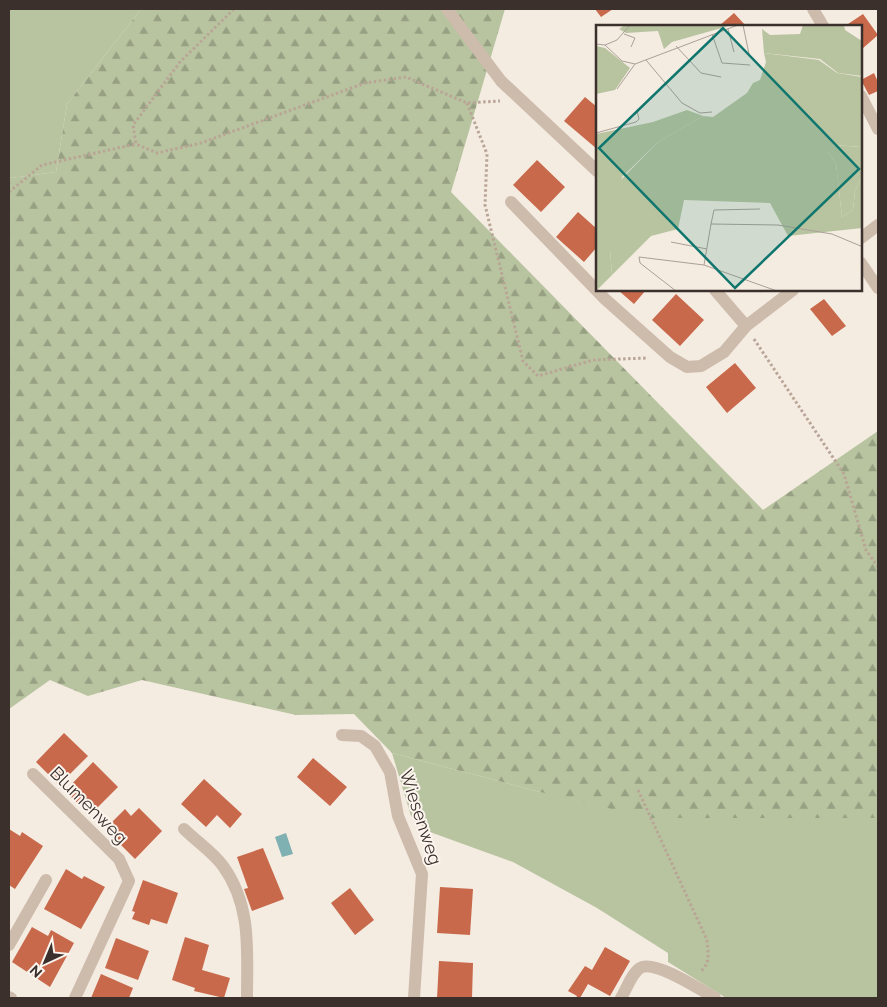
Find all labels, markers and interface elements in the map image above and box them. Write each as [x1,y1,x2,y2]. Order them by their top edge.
inset map [596,25,862,291]
street label: Blumenweg [46,762,132,848]
street label: Wiesenweg [396,767,446,867]
north arrow [20,937,70,987]
text: N [27,962,45,981]

